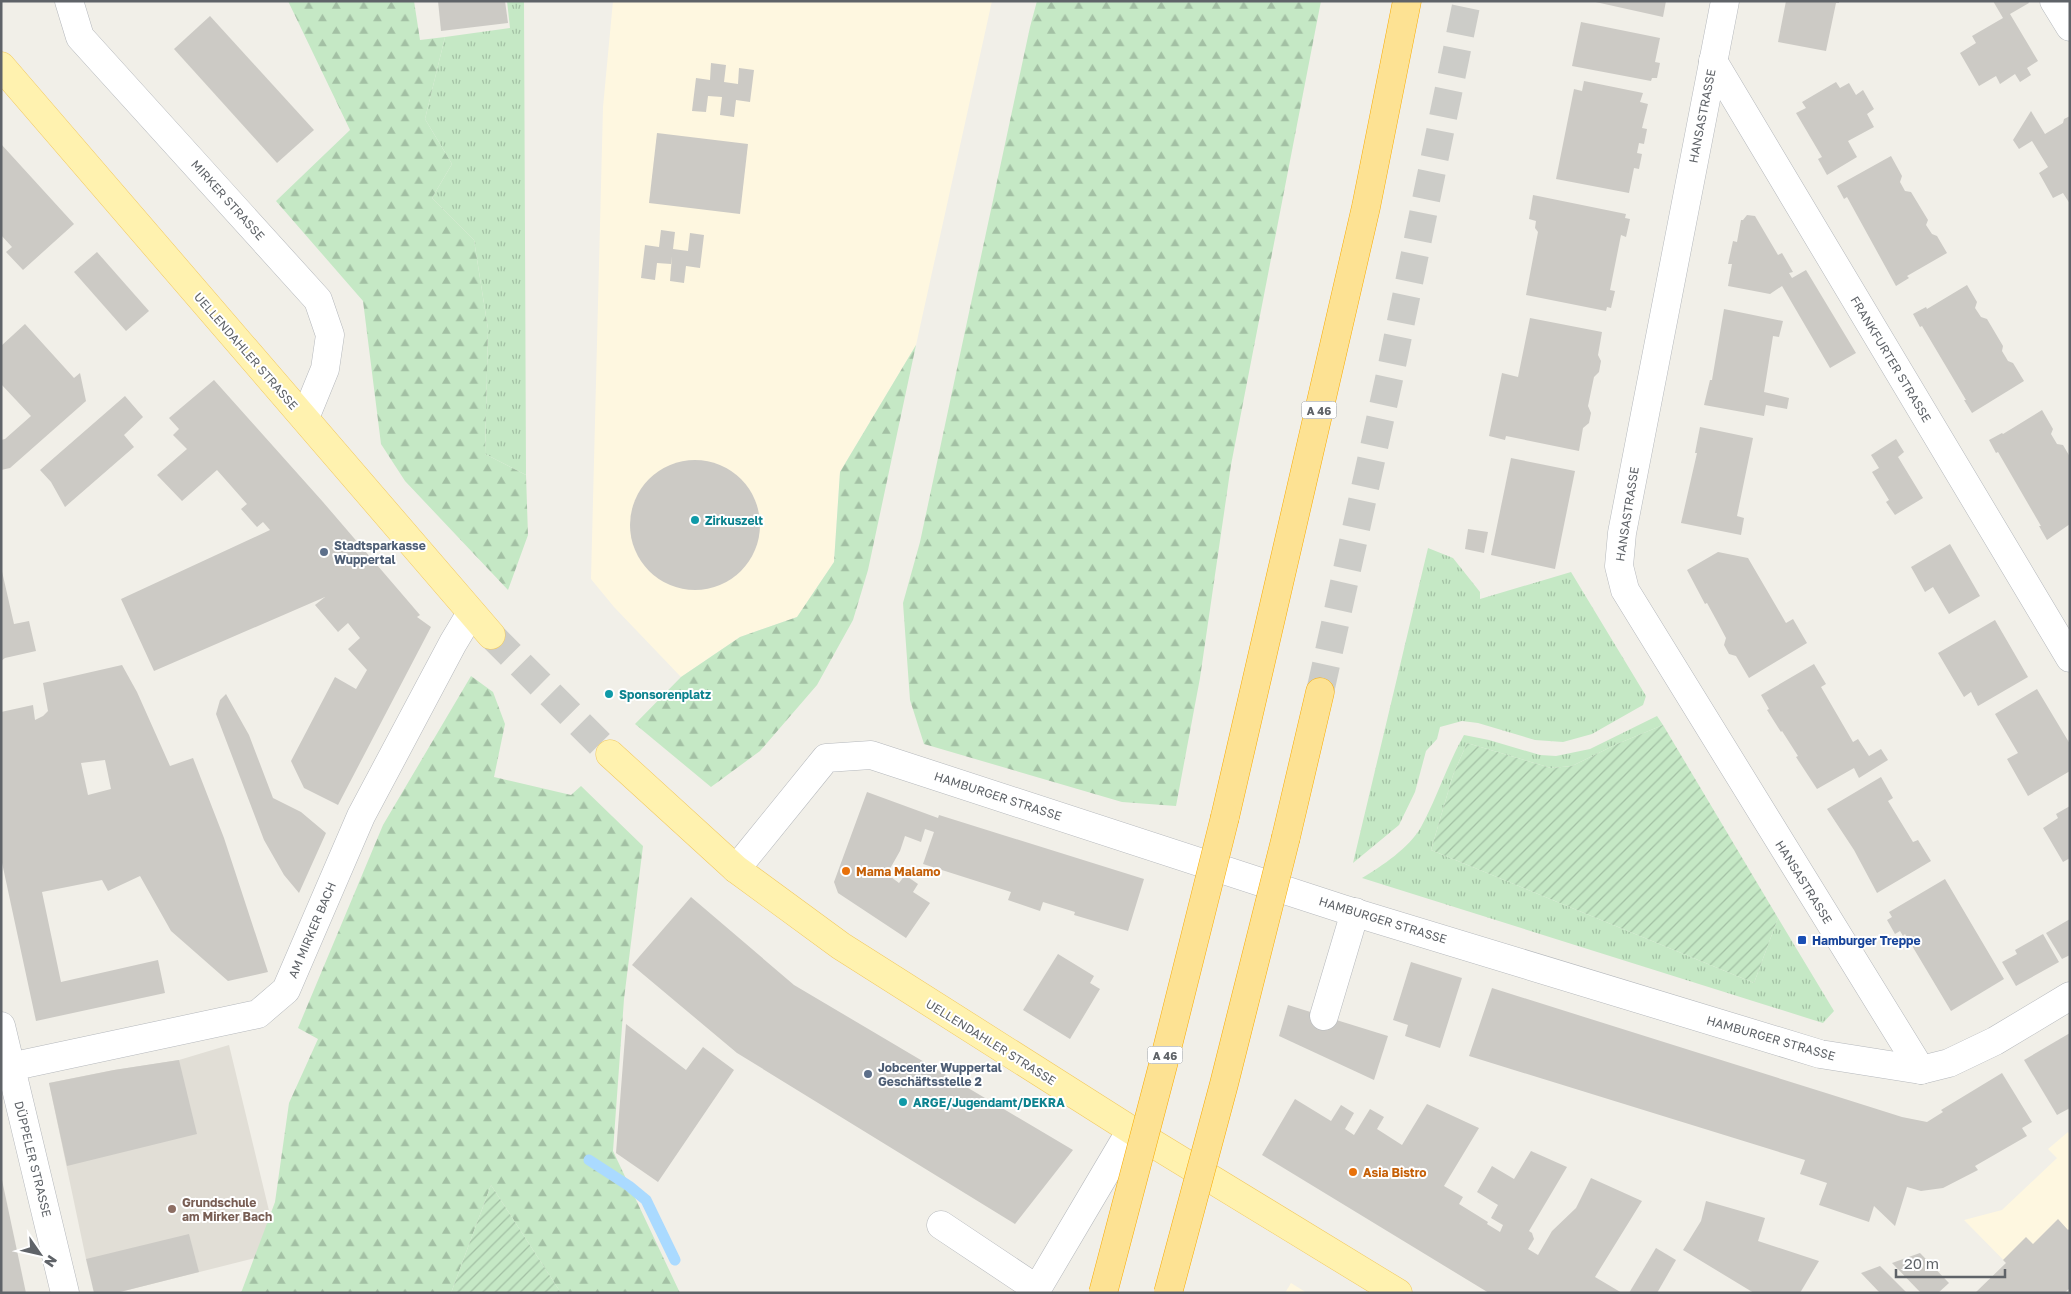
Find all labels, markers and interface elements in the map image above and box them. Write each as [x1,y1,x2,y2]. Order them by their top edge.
street label: HANSASTRASSE [1686,68,1718,164]
street label: MIRKER STRASSE [188,157,268,243]
street label: UELLENDAHLER STRASSE [191,289,301,413]
street label: FRANKFURTER STRASSE [1847,293,1935,425]
road number: A 46 [1302,402,1336,418]
street label: HANSASTRASSE [1612,466,1642,562]
place label: Zirkuszelt [705,513,763,528]
marker: Zirkuszelt [689,514,701,526]
place label: Stadtsparkasse Wuppertal [334,538,426,567]
marker: Stadtsparkasse Wuppertal [318,546,330,558]
place label: Sponsorenplatz [619,687,711,702]
marker: Sponsorenplatz [603,688,615,700]
street label: HAMBURGER STRASSE [932,768,1064,824]
street label: HANSASTRASSE [1772,838,1836,926]
place label: Mama Malamo [856,864,940,879]
marker: Mama Malamo [840,865,852,877]
street label: AM MIRKER BACH [285,880,339,980]
street label: HAMBURGER STRASSE [1317,893,1449,947]
place label: Hamburger Treppe [1812,933,1920,948]
marker: Hamburger Treppe [1796,934,1808,946]
street label: UELLENDAHLER STRASSE [923,996,1059,1088]
street label: HAMBURGER STRASSE [1705,1012,1837,1064]
road number: A 46 [1148,1046,1182,1064]
place label: Jobcenter Wuppertal Geschäftsstelle 2 [878,1060,1002,1089]
marker: Jobcenter Wuppertal Geschäftsstelle 2 [862,1068,874,1080]
place label: ARGE/Jugendamt/DEKRA [913,1095,1065,1110]
marker: ARGE/Jugendamt/DEKRA [897,1096,909,1108]
street label: DÜPPELER STRASSE [11,1099,55,1219]
place label: Asia Bistro [1363,1165,1426,1180]
marker: Asia Bistro [1347,1166,1359,1178]
place label: Grundschule am Mirker Bach [182,1195,272,1224]
marker: Grundschule am Mirker Bach [166,1203,178,1215]
north arrow [15,1229,65,1279]
scale bar [1896,1246,2005,1278]
text: N [41,1252,61,1271]
text: 20 m [1904,1254,1939,1272]

